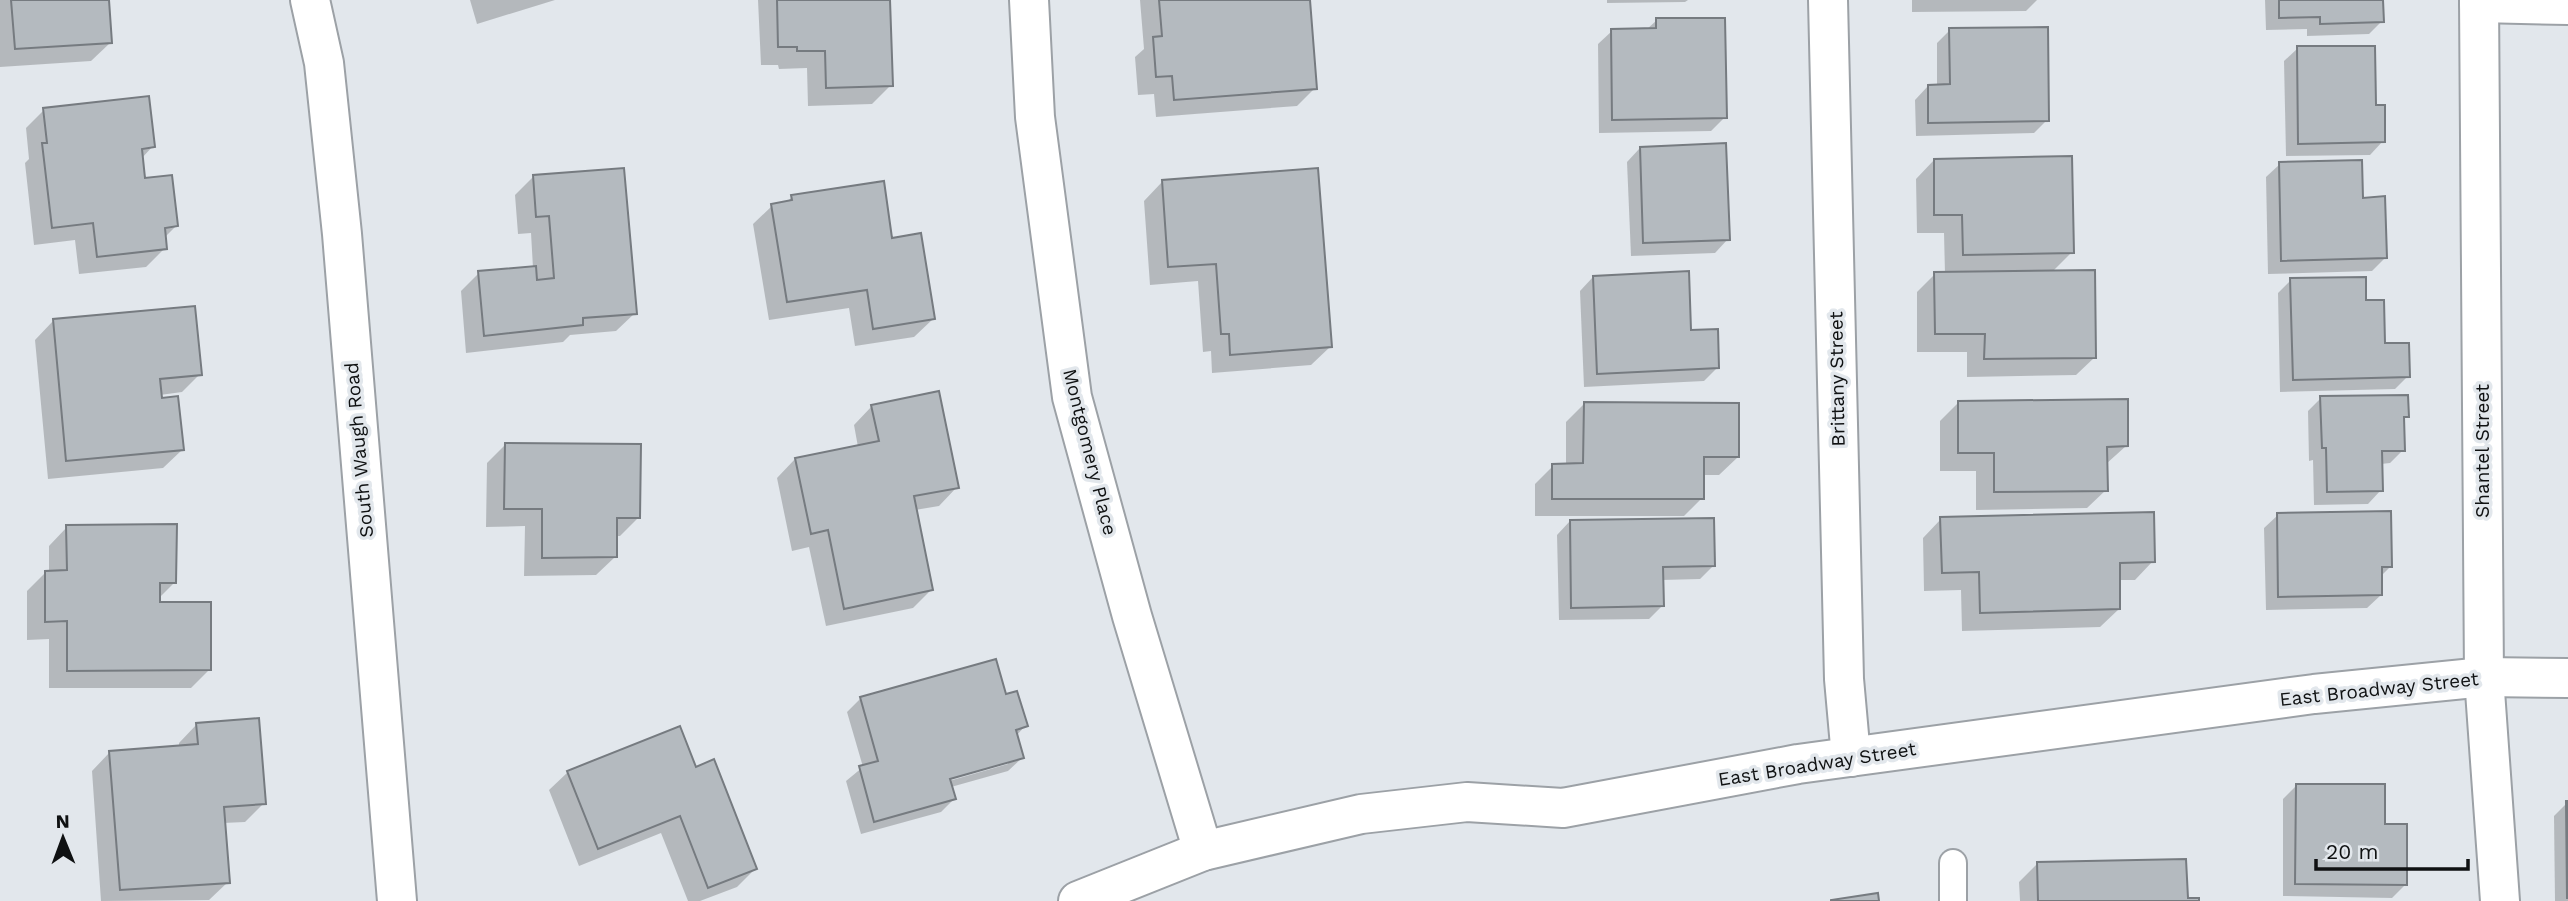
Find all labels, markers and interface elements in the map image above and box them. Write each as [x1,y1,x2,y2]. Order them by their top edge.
street label: Brittany Street [1824,311,1850,447]
street label: South Waugh Road [340,361,378,539]
street label: Montgomery Place [1058,366,1122,538]
street label: Shantel Street [2471,384,2494,518]
street label: East Broadway Street [2278,667,2480,711]
street label: East Broadway Street [1716,737,1918,791]
north arrow [28,803,98,873]
text: N [55,810,70,833]
scale bar [2316,828,2468,872]
text: 20 m [2326,839,2378,864]

